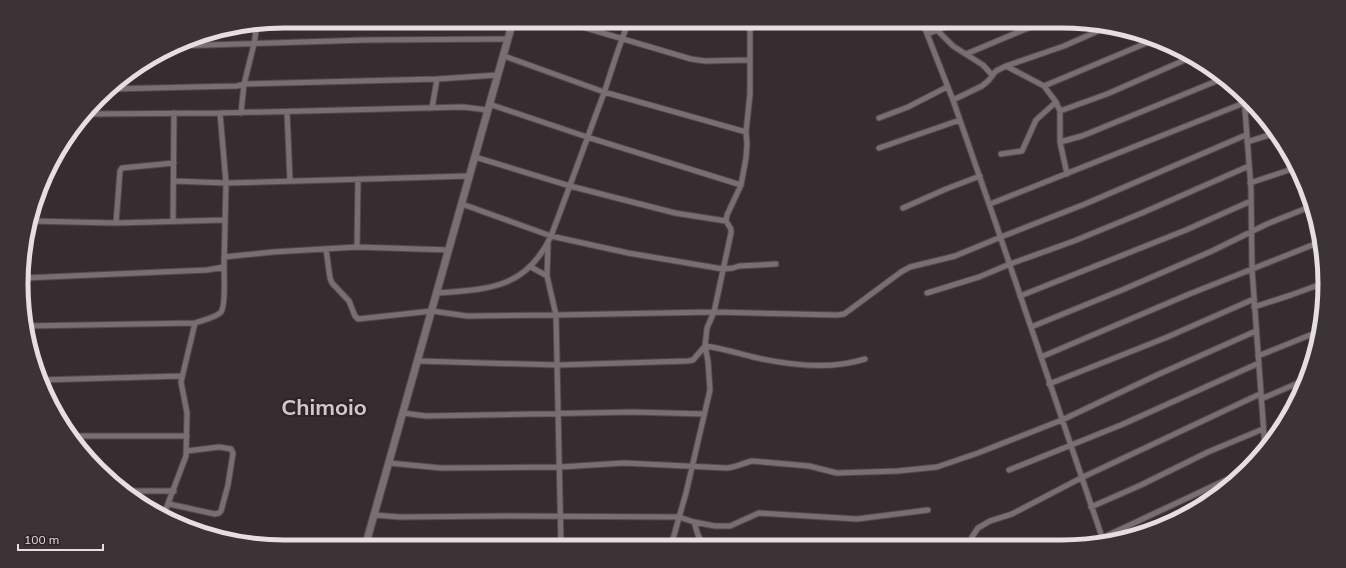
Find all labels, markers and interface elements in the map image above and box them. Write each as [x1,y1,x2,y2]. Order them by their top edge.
district label: Chimoio [281,393,367,421]
scale bar [18,526,103,552]
text: 100 m [24,532,59,547]

